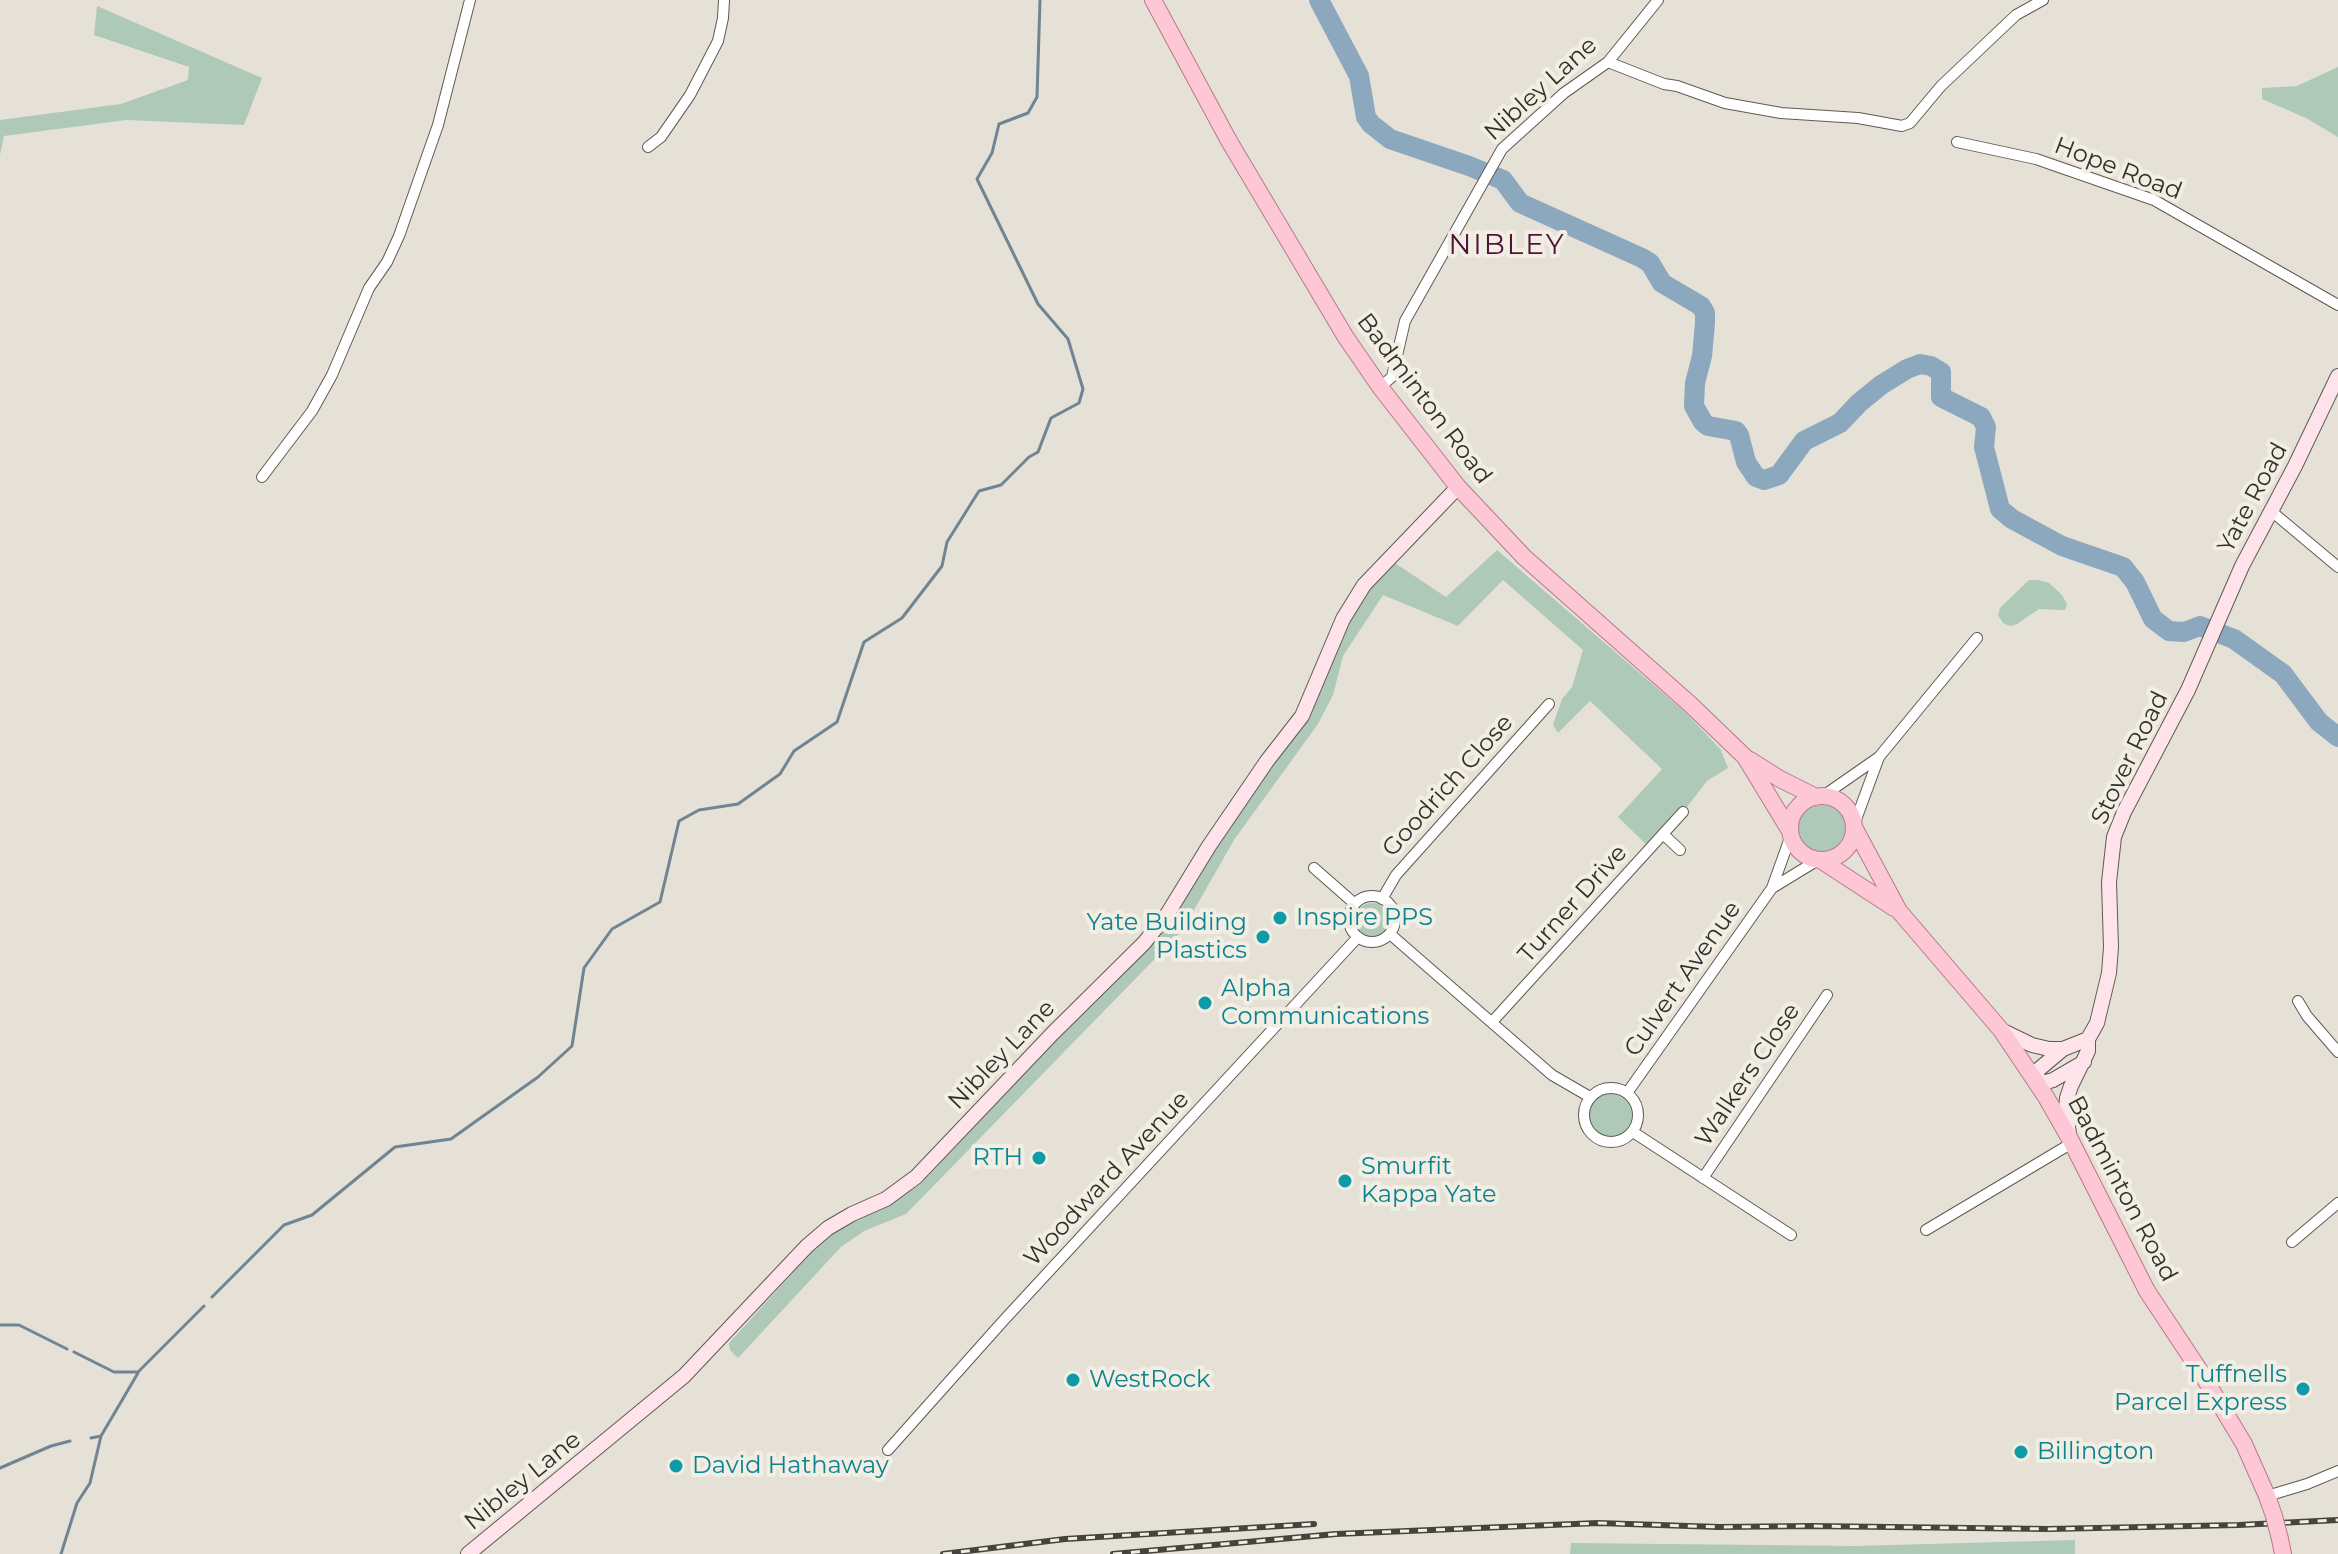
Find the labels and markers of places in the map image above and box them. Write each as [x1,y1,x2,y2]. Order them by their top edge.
place label: Inspire PPS [1296,904,1433,932]
place label: Yate Building Plastics [1087,909,1247,965]
marker: Inspire PPS [1271,909,1289,927]
marker: Yate Building Plastics [1254,928,1272,946]
place label: Alpha Communications [1221,975,1429,1031]
marker: Alpha Communications [1196,994,1214,1012]
place label: RTH [973,1144,1023,1172]
marker: RTH [1030,1149,1048,1167]
place label: Smurfit Kappa Yate [1361,1153,1496,1209]
marker: Smurfit Kappa Yate [1336,1172,1354,1190]
place label: Tuffnells Parcel Express [2114,1361,2287,1417]
place label: WestRock [1089,1366,1210,1394]
marker: WestRock [1064,1371,1082,1389]
marker: Tuffnells Parcel Express [2294,1380,2312,1398]
place label: Billington [2037,1438,2154,1466]
marker: Billington [2012,1443,2030,1461]
place label: David Hathaway [692,1452,889,1480]
marker: David Hathaway [667,1457,685,1475]

